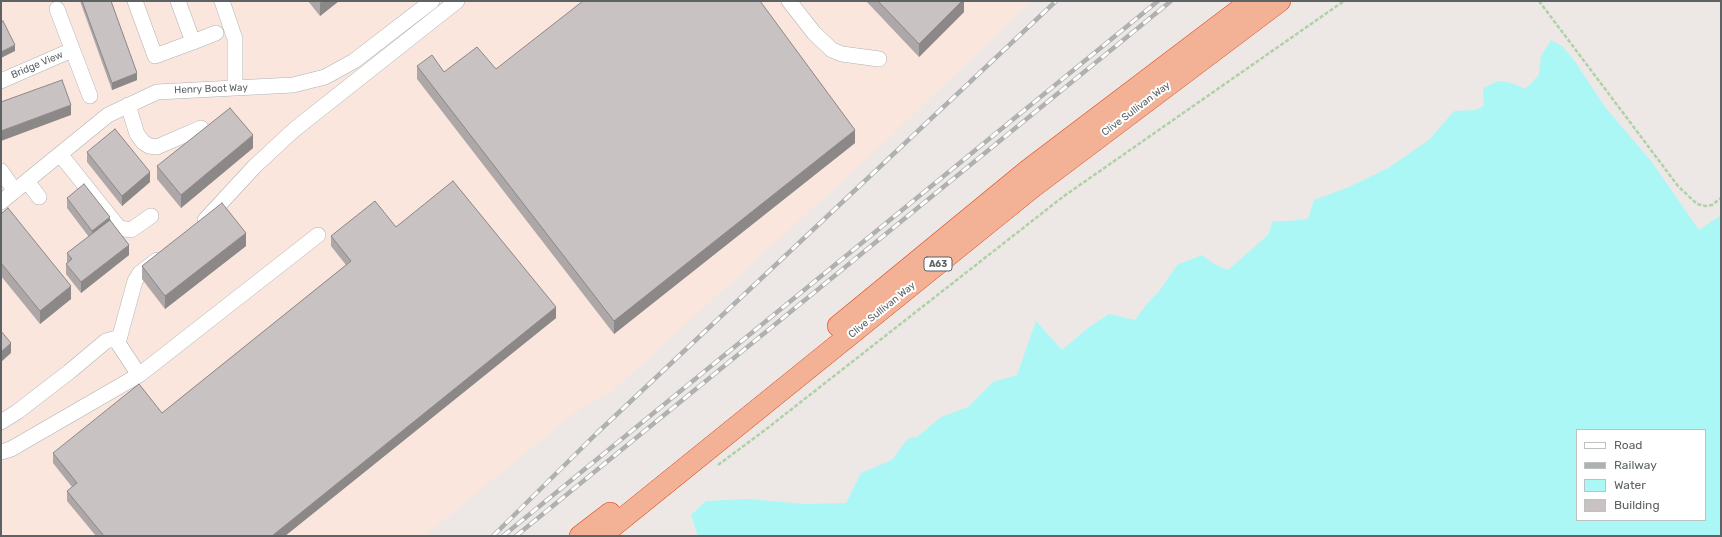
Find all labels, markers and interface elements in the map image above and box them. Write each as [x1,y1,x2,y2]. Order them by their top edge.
street label: Bridge View [9,49,65,81]
street label: Clive Sullivan Way [1099,79,1173,139]
street label: Henry Boot Way [174,82,248,96]
road number: A63 [924,257,952,271]
street label: Clive Sullivan Way [846,279,918,341]
legend [1576,429,1706,521]
text: Road [1614,438,1642,452]
text: Railway [1614,458,1657,472]
text: Water [1614,478,1646,492]
text: Building [1614,498,1660,512]

